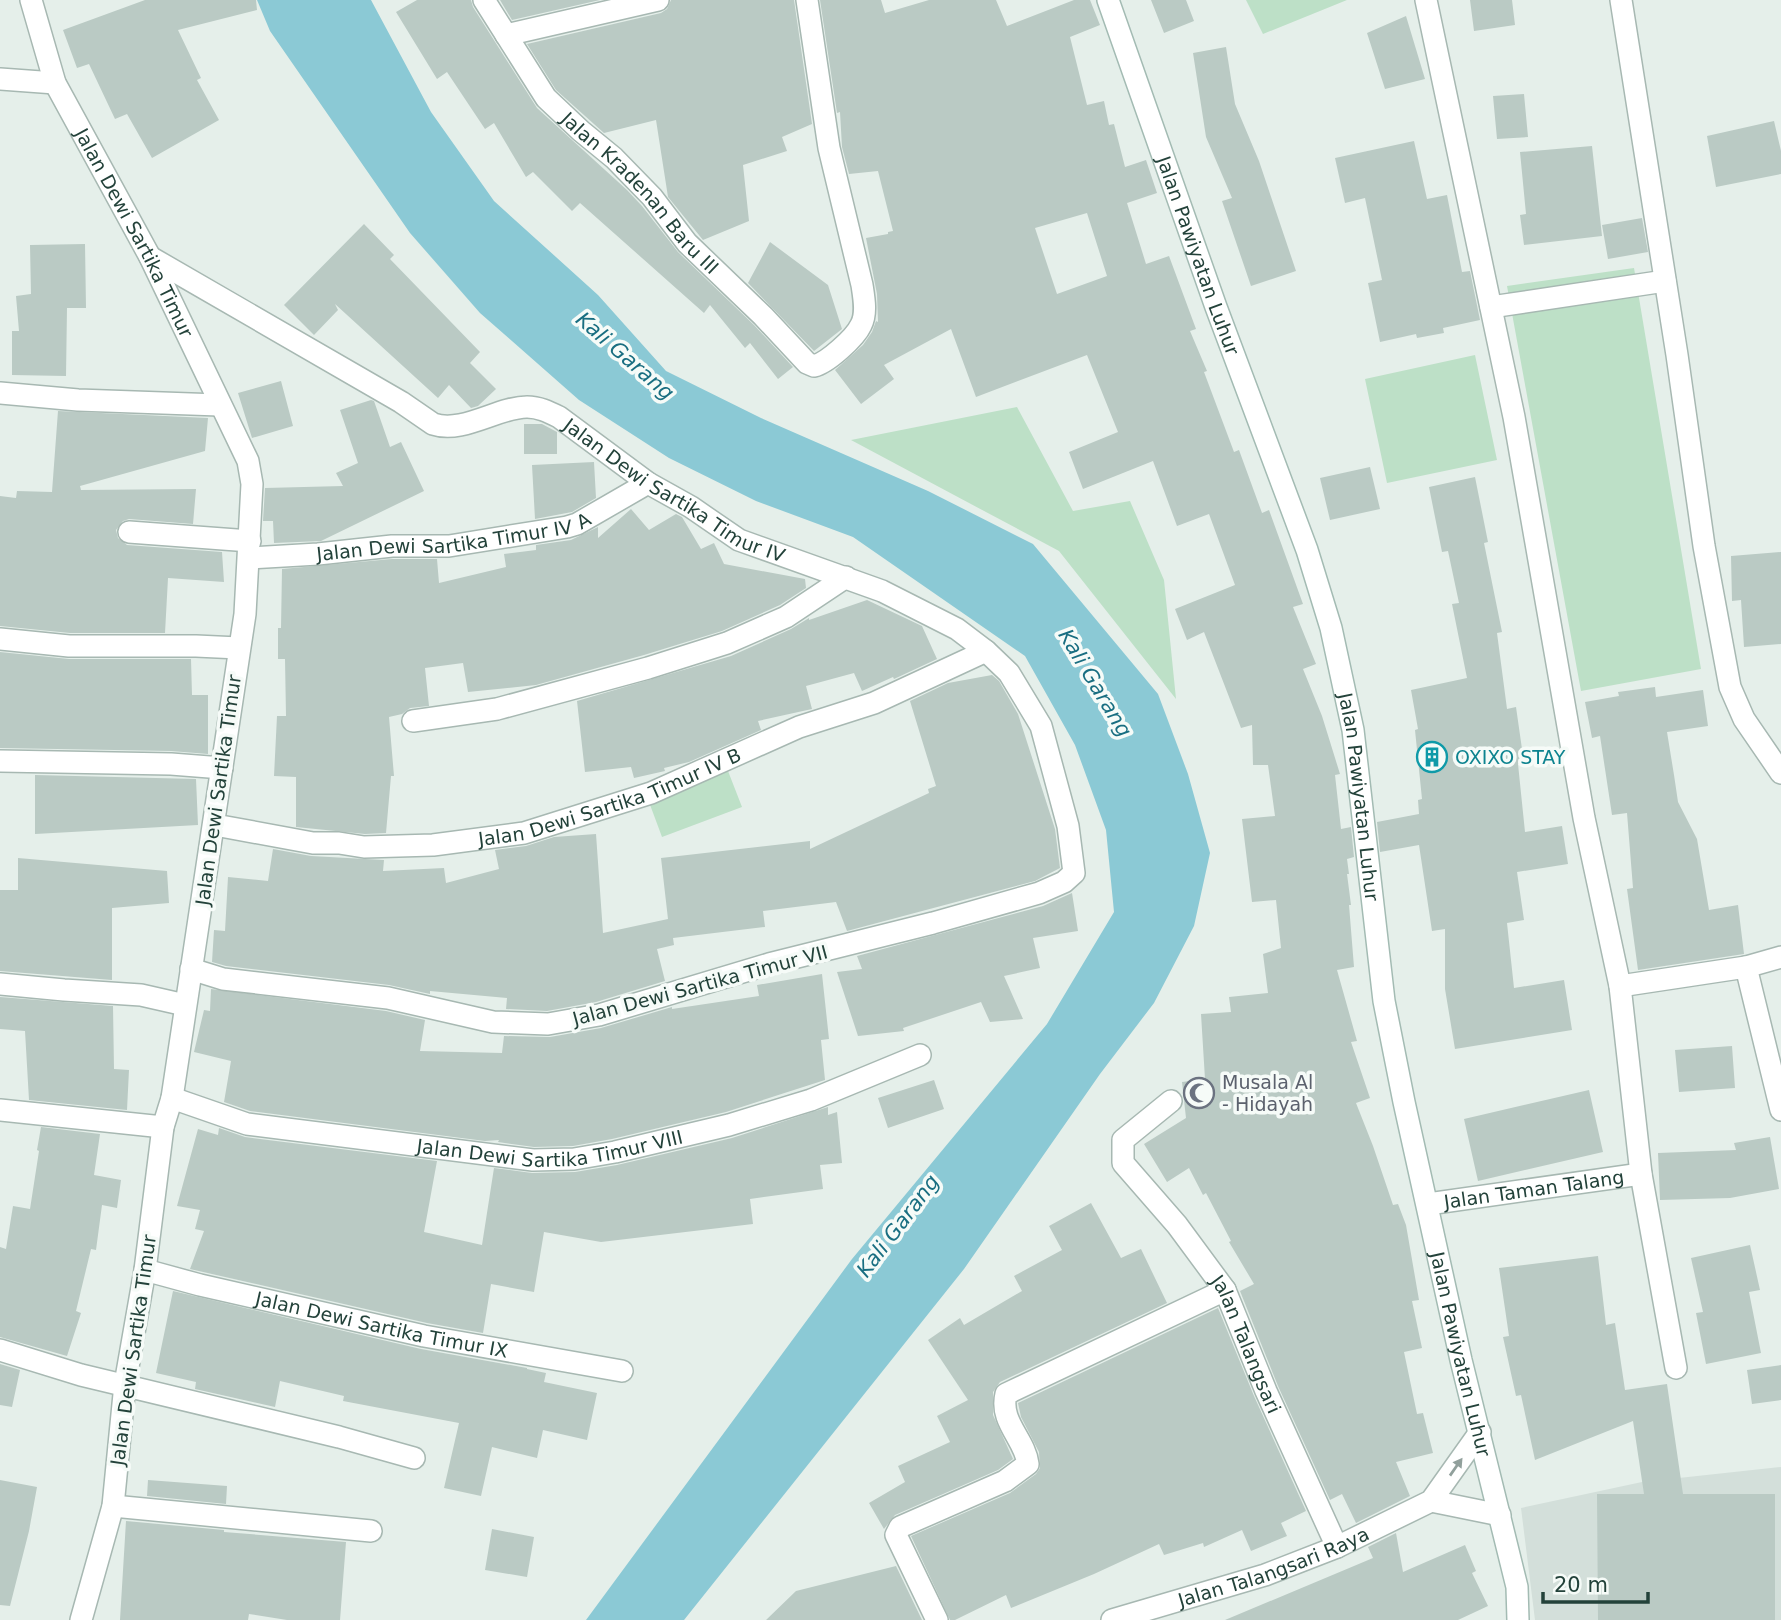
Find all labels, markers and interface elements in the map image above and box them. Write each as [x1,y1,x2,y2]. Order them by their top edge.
street label: Jalan Kradenan Baru III [556,107,723,278]
street label: Jalan Dewi Sartika Timur [70,124,198,341]
street label: Jalan Pawiyatan Luhur [1152,152,1244,358]
water label: Kali Garang [571,307,679,405]
street label: Jalan Dewi Sartika Timur IV [559,413,788,567]
street label: Jalan Dewi Sartika Timur IV A [314,508,594,565]
water label: Kali Garang [1053,625,1137,741]
street label: Jalan Dewi Sartika Timur [191,673,245,908]
street label: Jalan Pawiyatan Luhur [1334,690,1383,902]
building icon: OXIXO STAY [1415,740,1449,774]
street label: Jalan Dewi Sartika Timur IV B [476,743,744,850]
place label: OXIXO STAY [1455,746,1566,768]
street label: Jalan Dewi Sartika Timur VII [569,940,830,1030]
place label: Musala Al - Hidayah [1222,1071,1313,1115]
mosque icon: Musala Al - Hidayah [1182,1076,1216,1110]
street label: Jalan Dewi Sartika Timur VIII [415,1125,685,1171]
street label: Jalan Taman Talang [1441,1166,1626,1213]
water label: Kali Garang [852,1170,944,1282]
street label: Jalan Dewi Sartika Timur [106,1233,160,1468]
street label: Jalan Pawiyatan Luhur [1426,1249,1495,1459]
street label: Jalan Talangsari [1206,1270,1286,1417]
street label: Jalan Dewi Sartika Timur IX [252,1287,510,1362]
one-way arrow [1449,1458,1463,1476]
street label: Jalan Talangsari Raya [1174,1522,1372,1611]
scale bar [1543,1560,1648,1604]
text: 20 m [1554,1573,1608,1597]

